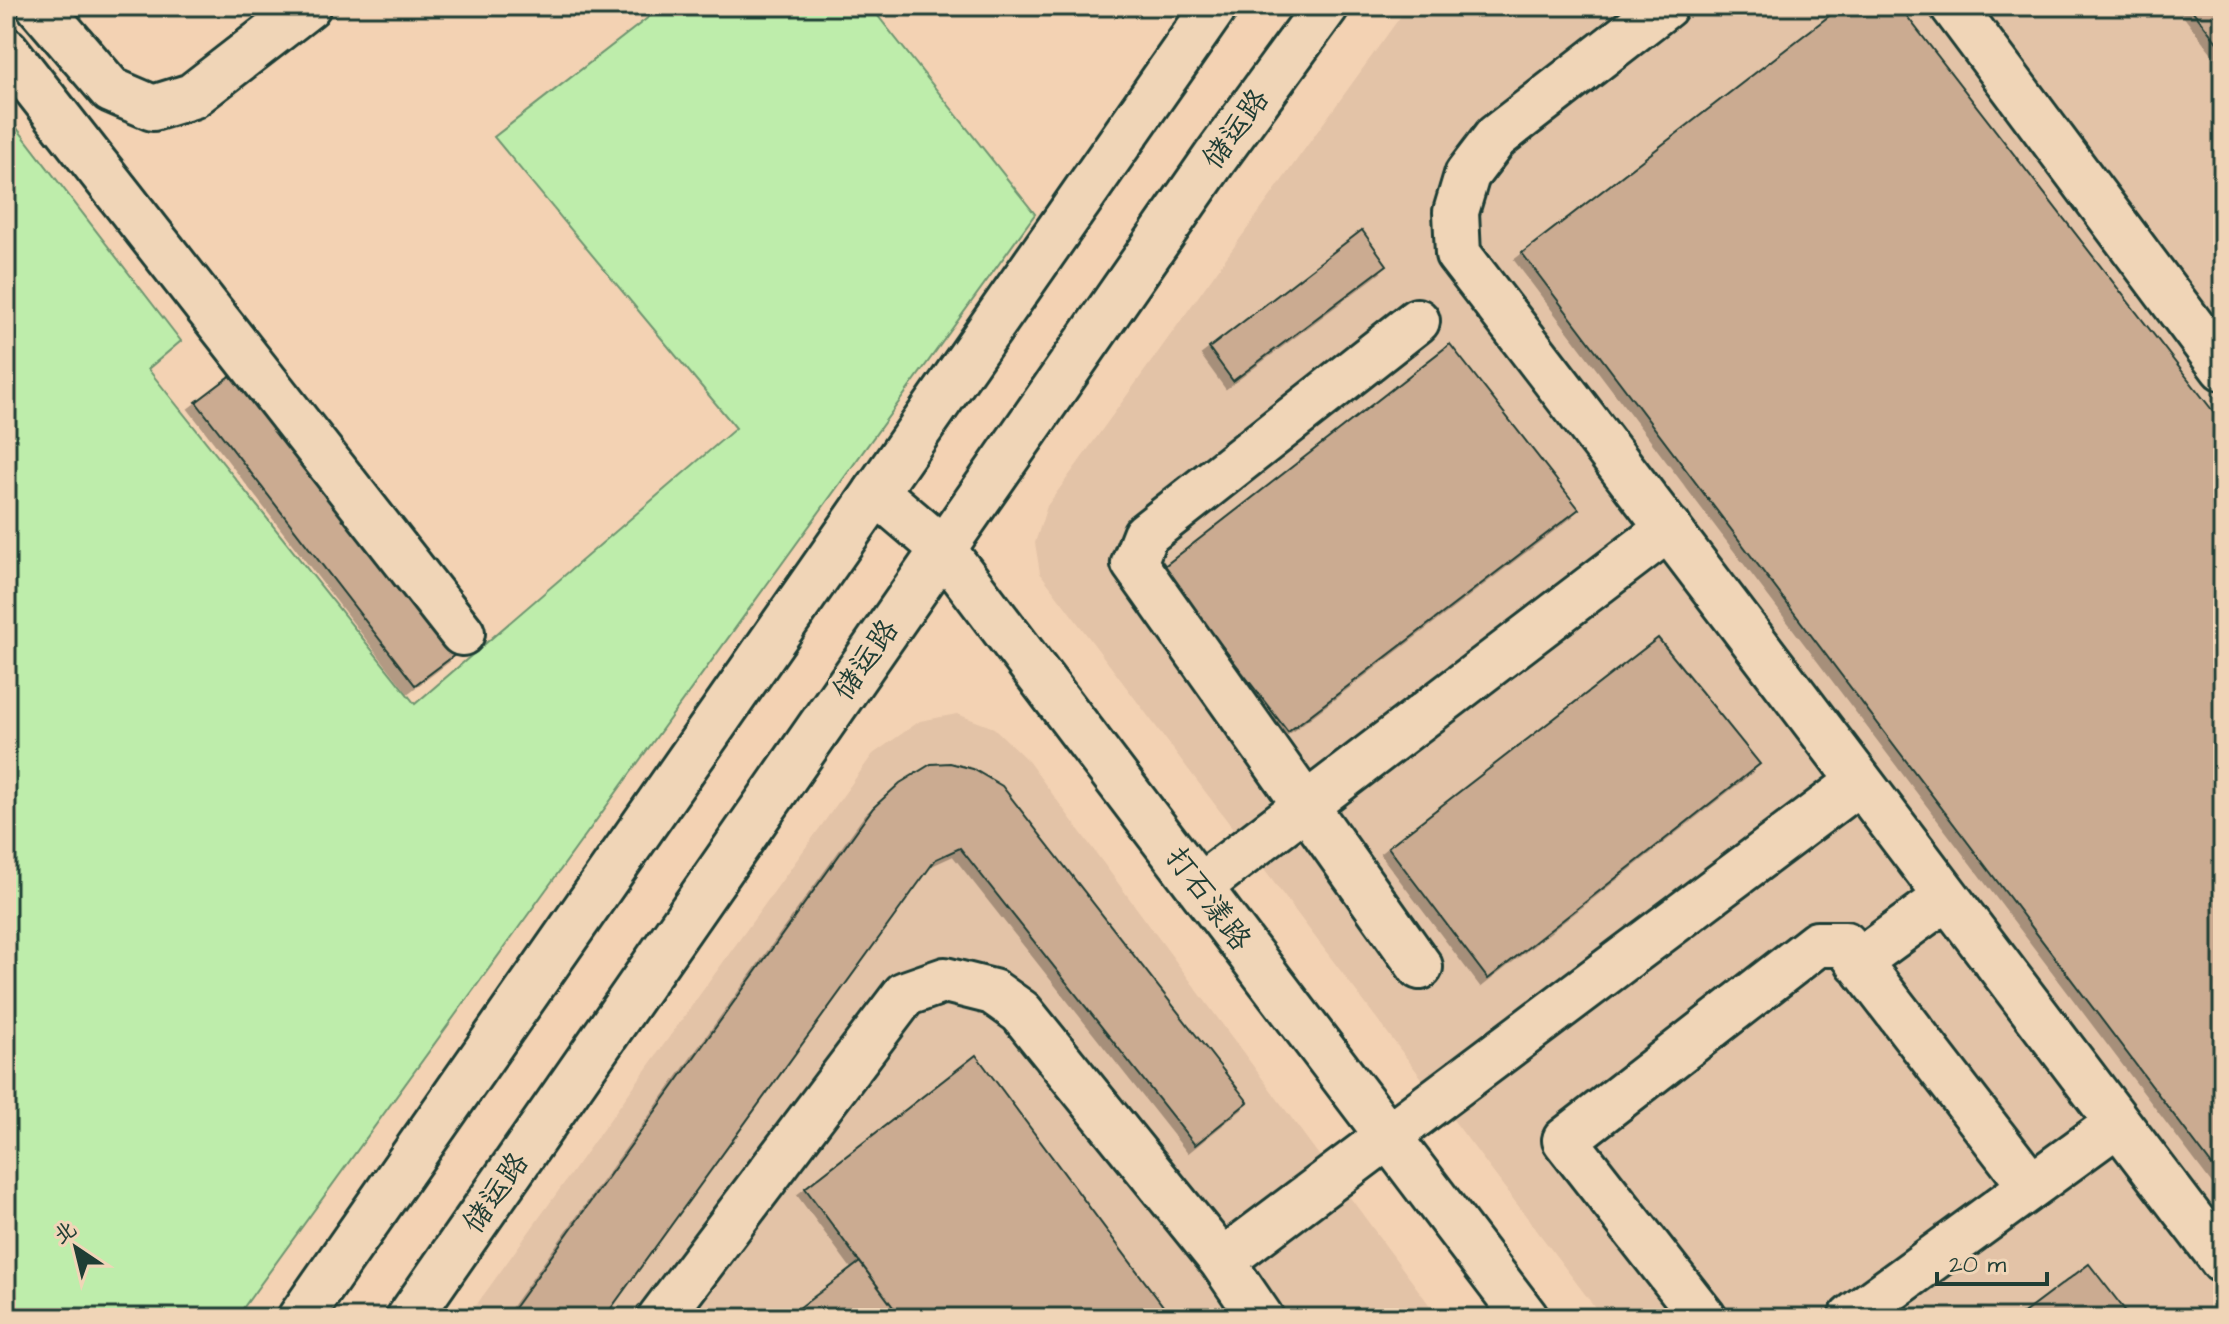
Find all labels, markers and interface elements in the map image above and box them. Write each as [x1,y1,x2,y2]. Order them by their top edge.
street label: 储运路 [1193,80,1279,178]
street label: 储运路 [823,611,909,709]
street label: 打石漾路 [1155,838,1261,960]
street label: 储运路 [453,1144,539,1242]
north arrow [36,1208,116,1288]
text: 北 [47,1214,83,1252]
scale bar [1937,1236,2047,1286]
text: 20 m [1949,1248,2006,1282]

